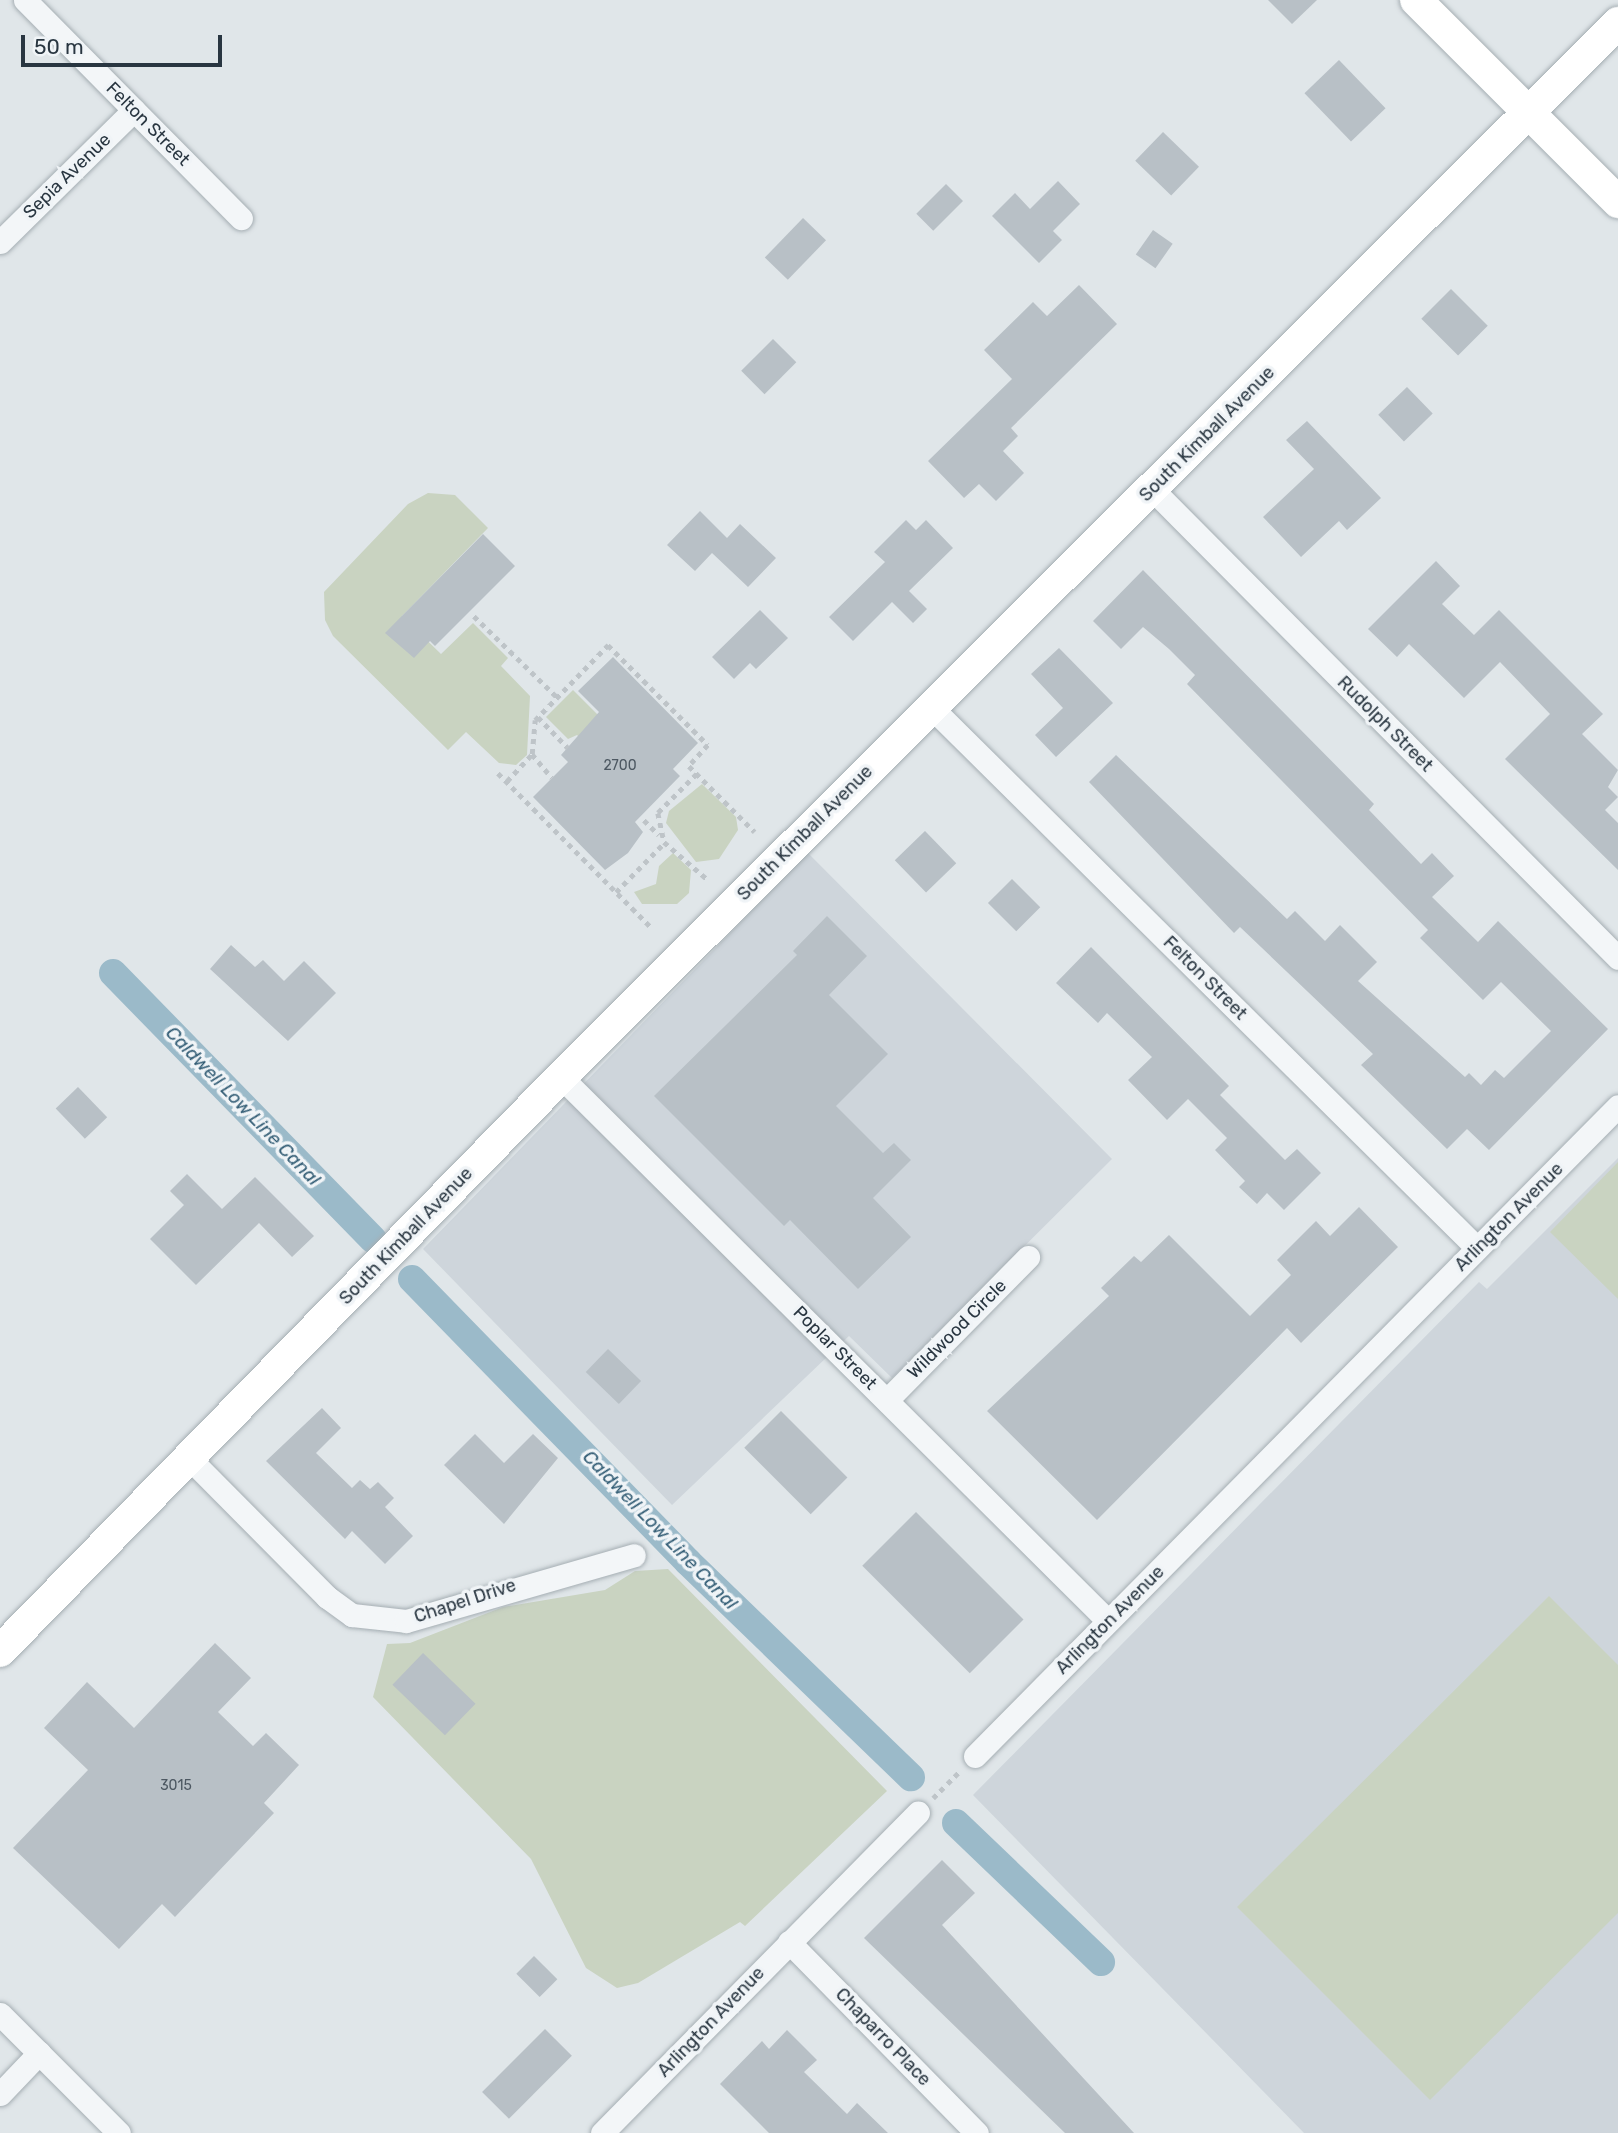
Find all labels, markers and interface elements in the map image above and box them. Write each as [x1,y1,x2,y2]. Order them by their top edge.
scale bar [24,21,226,65]
text: 50 m [34,34,84,59]
street label: Felton Street [102,78,194,170]
street label: Sepia Avenue [19,129,115,223]
street label: South Kimball Avenue [1135,362,1279,506]
street label: Rudolph Street [1333,672,1437,776]
house number: 2700 [603,758,637,774]
street label: South Kimball Avenue [733,761,877,905]
street label: Felton Street [1159,932,1251,1024]
water label: Caldwell Low Line Canal [161,1021,325,1191]
street label: Arlington Avenue [1450,1158,1568,1276]
street label: South Kimball Avenue [335,1163,477,1309]
street label: Wildwood Circle [903,1275,1011,1383]
street label: Poplar Street [788,1301,882,1395]
water label: Caldwell Low Line Canal [578,1445,742,1615]
street label: Arlington Avenue [1051,1561,1169,1679]
street label: Chapel Drive [411,1574,519,1628]
house number: 3015 [160,1778,192,1794]
street label: Arlington Avenue [653,1962,769,2082]
street label: Chaparro Place [831,1984,935,2090]

